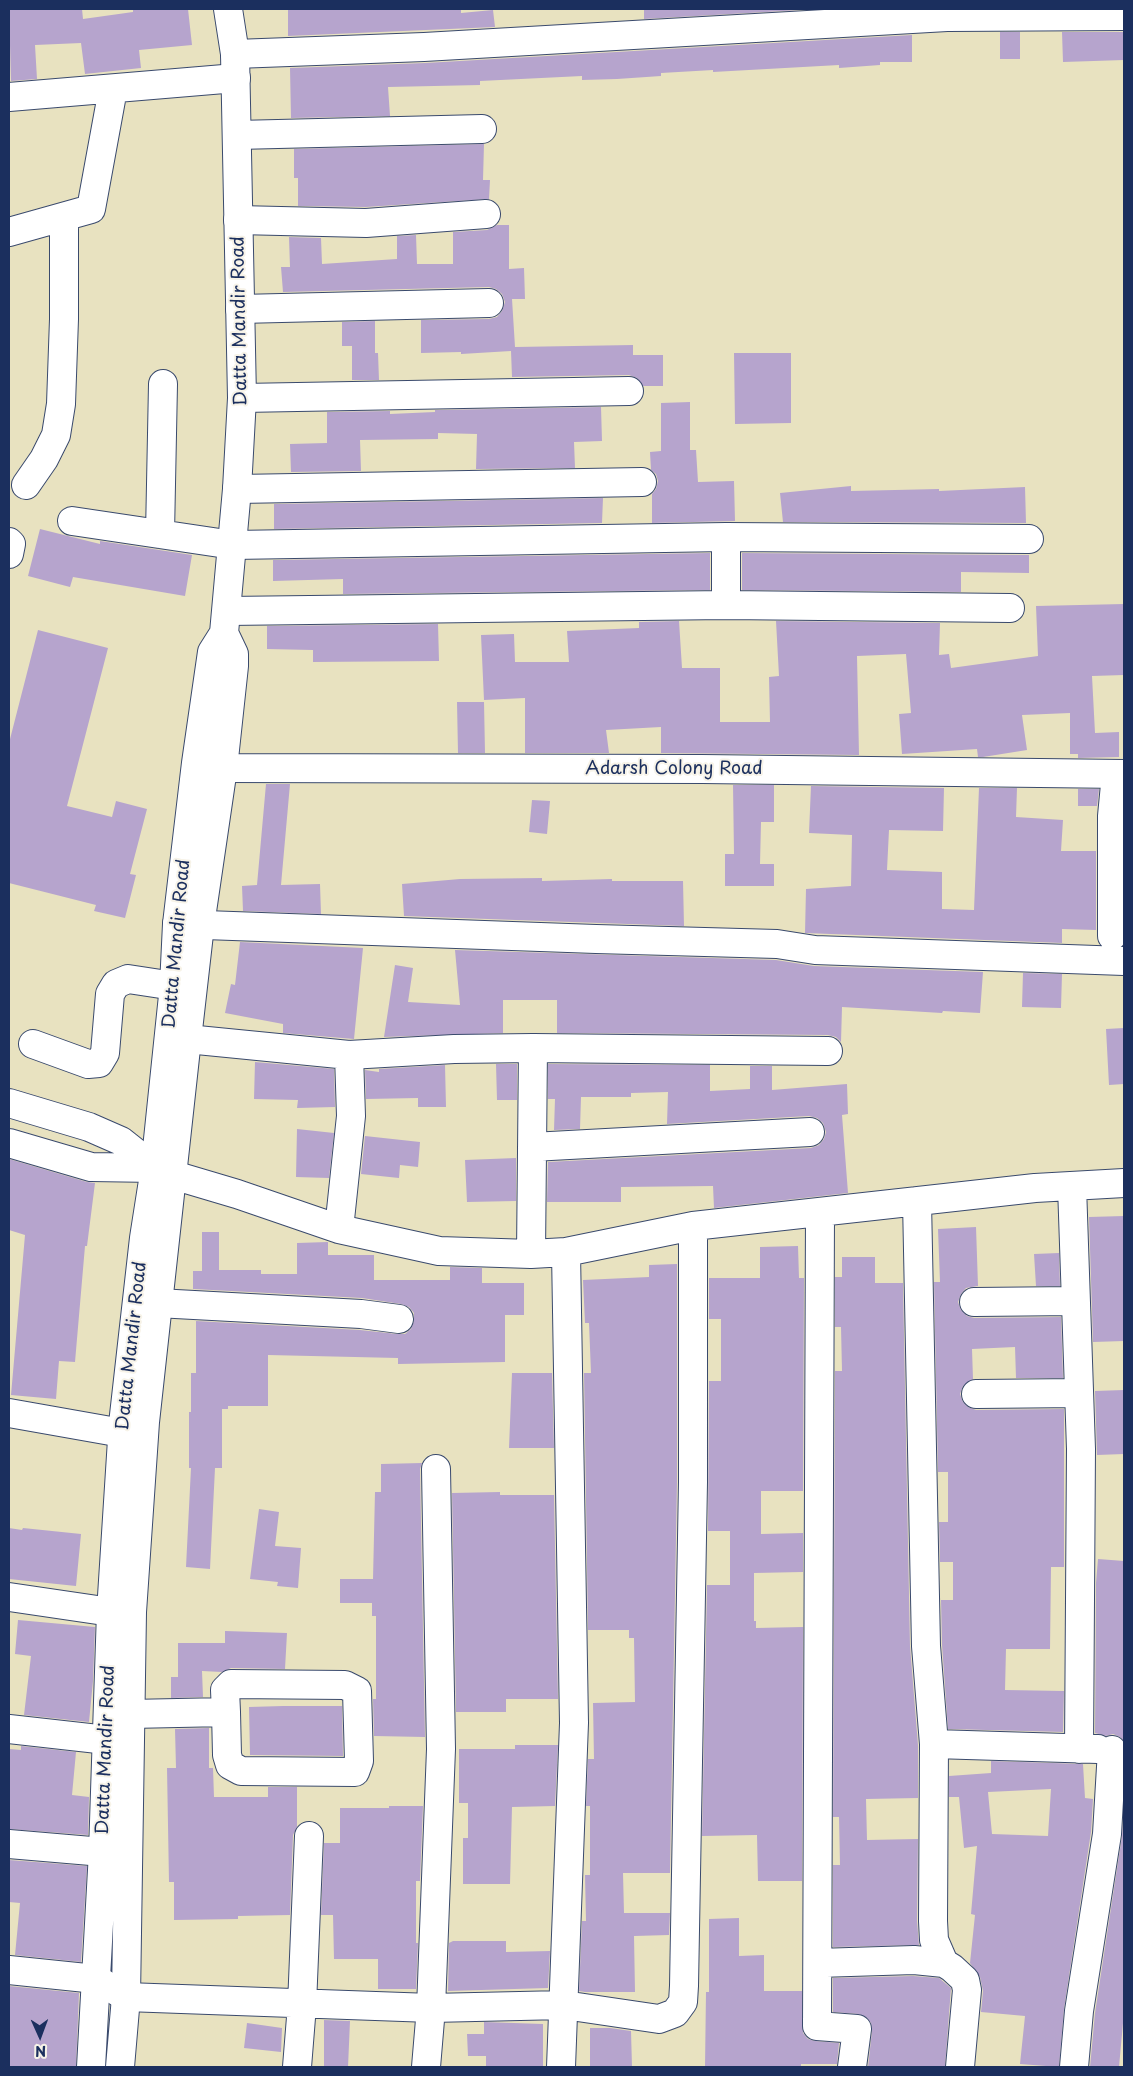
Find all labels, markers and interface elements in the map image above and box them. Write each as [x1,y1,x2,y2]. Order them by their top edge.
street label: Datta Mandir Road [228,236,252,406]
street label: Adarsh Colony Road [585,758,763,780]
street label: Datta Mandir Road [159,858,195,1030]
street label: Datta Mandir Road [112,1260,152,1432]
street label: Datta Mandir Road [92,1665,120,1835]
north arrow [15,2011,65,2061]
text: N [35,2041,46,2062]

